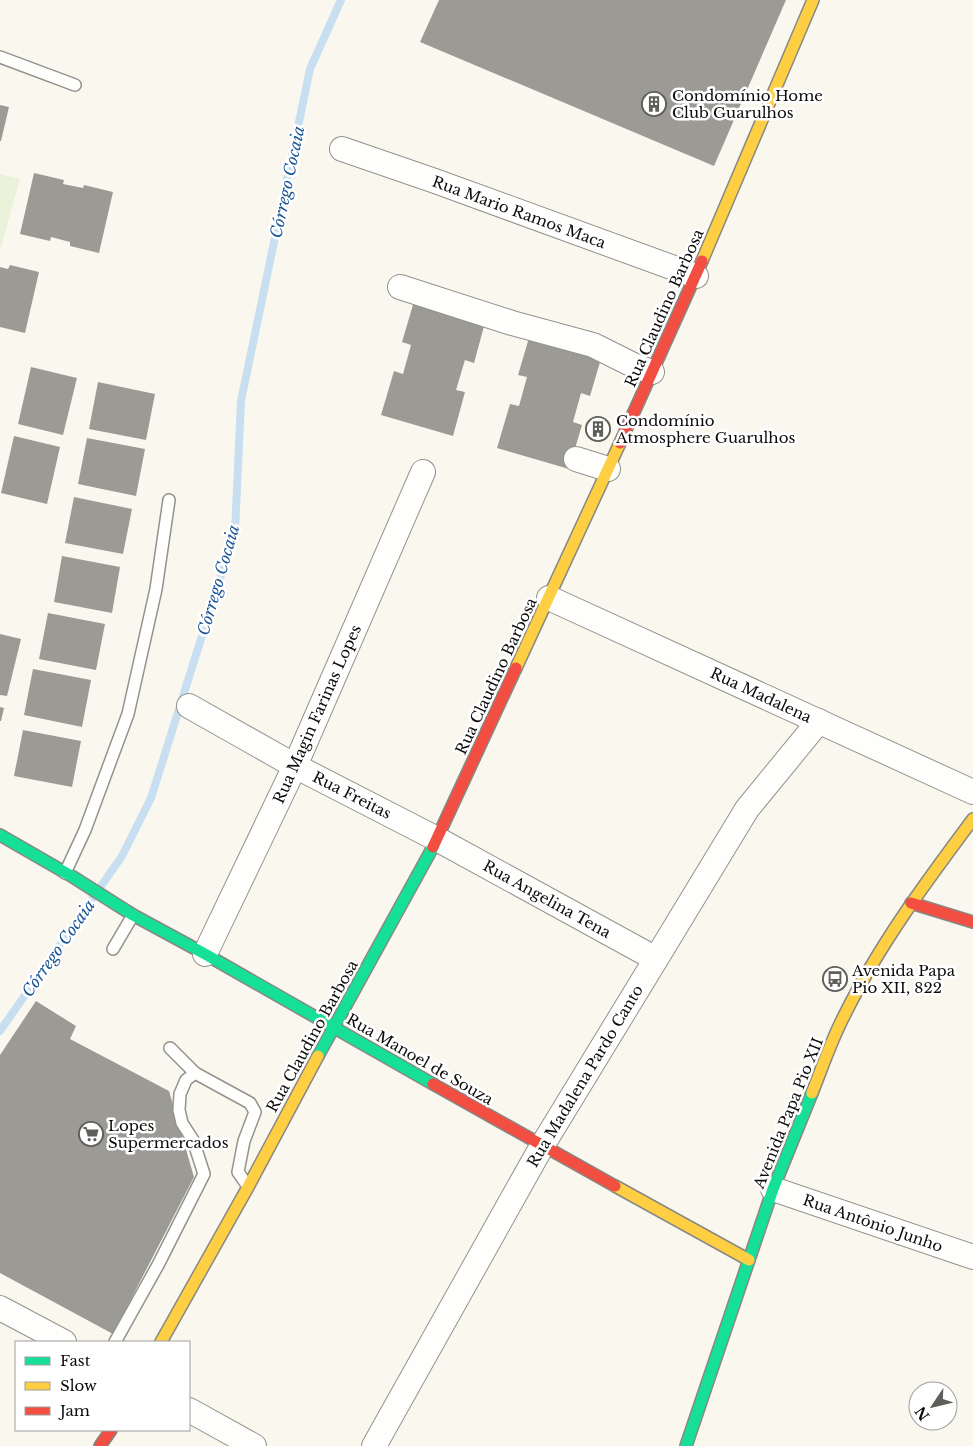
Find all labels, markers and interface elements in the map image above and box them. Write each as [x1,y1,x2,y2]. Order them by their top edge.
place label: Condomínio Home Club Guarulhos [672,86,823,122]
building icon: Condomínio Home Club Guarulhos [641,91,667,117]
water label: Córrego Cocaia [265,124,309,240]
street label: Rua Mario Ramos Maca [430,172,609,253]
street label: Rua Claudino Barbosa [621,225,708,390]
place label: Condomínio Atmosphere Guarulhos [615,411,795,447]
building icon: Condomínio Atmosphere Guarulhos [585,416,611,442]
water label: Córrego Cocaia [193,522,243,638]
street label: Rua Claudino Barbosa [451,594,541,758]
street label: Rua Magin Farinas Lopes [269,621,365,806]
street label: Rua Madalena [707,663,815,727]
street label: Rua Freitas [309,767,395,823]
street label: Rua Angelina Tena [480,856,615,942]
water label: Córrego Cocaia [17,895,99,1001]
street label: Rua Claudino Barbosa [262,956,362,1115]
place label: Avenida Papa Pio XII, 822 [851,961,956,997]
bus stop icon: Avenida Papa Pio XII, 822 [822,966,848,992]
street label: Rua Madalena Pardo Canto [523,981,647,1171]
street label: Rua Manoel de Souza [343,1009,497,1109]
street label: Avenida Papa Pio XII [749,1035,827,1192]
place label: Lopes Supermercados [108,1116,229,1152]
supermarket icon: Lopes Supermercados [78,1121,104,1147]
street label: Rua Antônio Junho [801,1190,946,1256]
legend [15,1341,190,1431]
text: Fast [60,1351,91,1370]
text: Slow [60,1376,97,1395]
north arrow [908,1381,958,1431]
text: Jam [58,1401,90,1420]
text: N [911,1403,934,1424]

